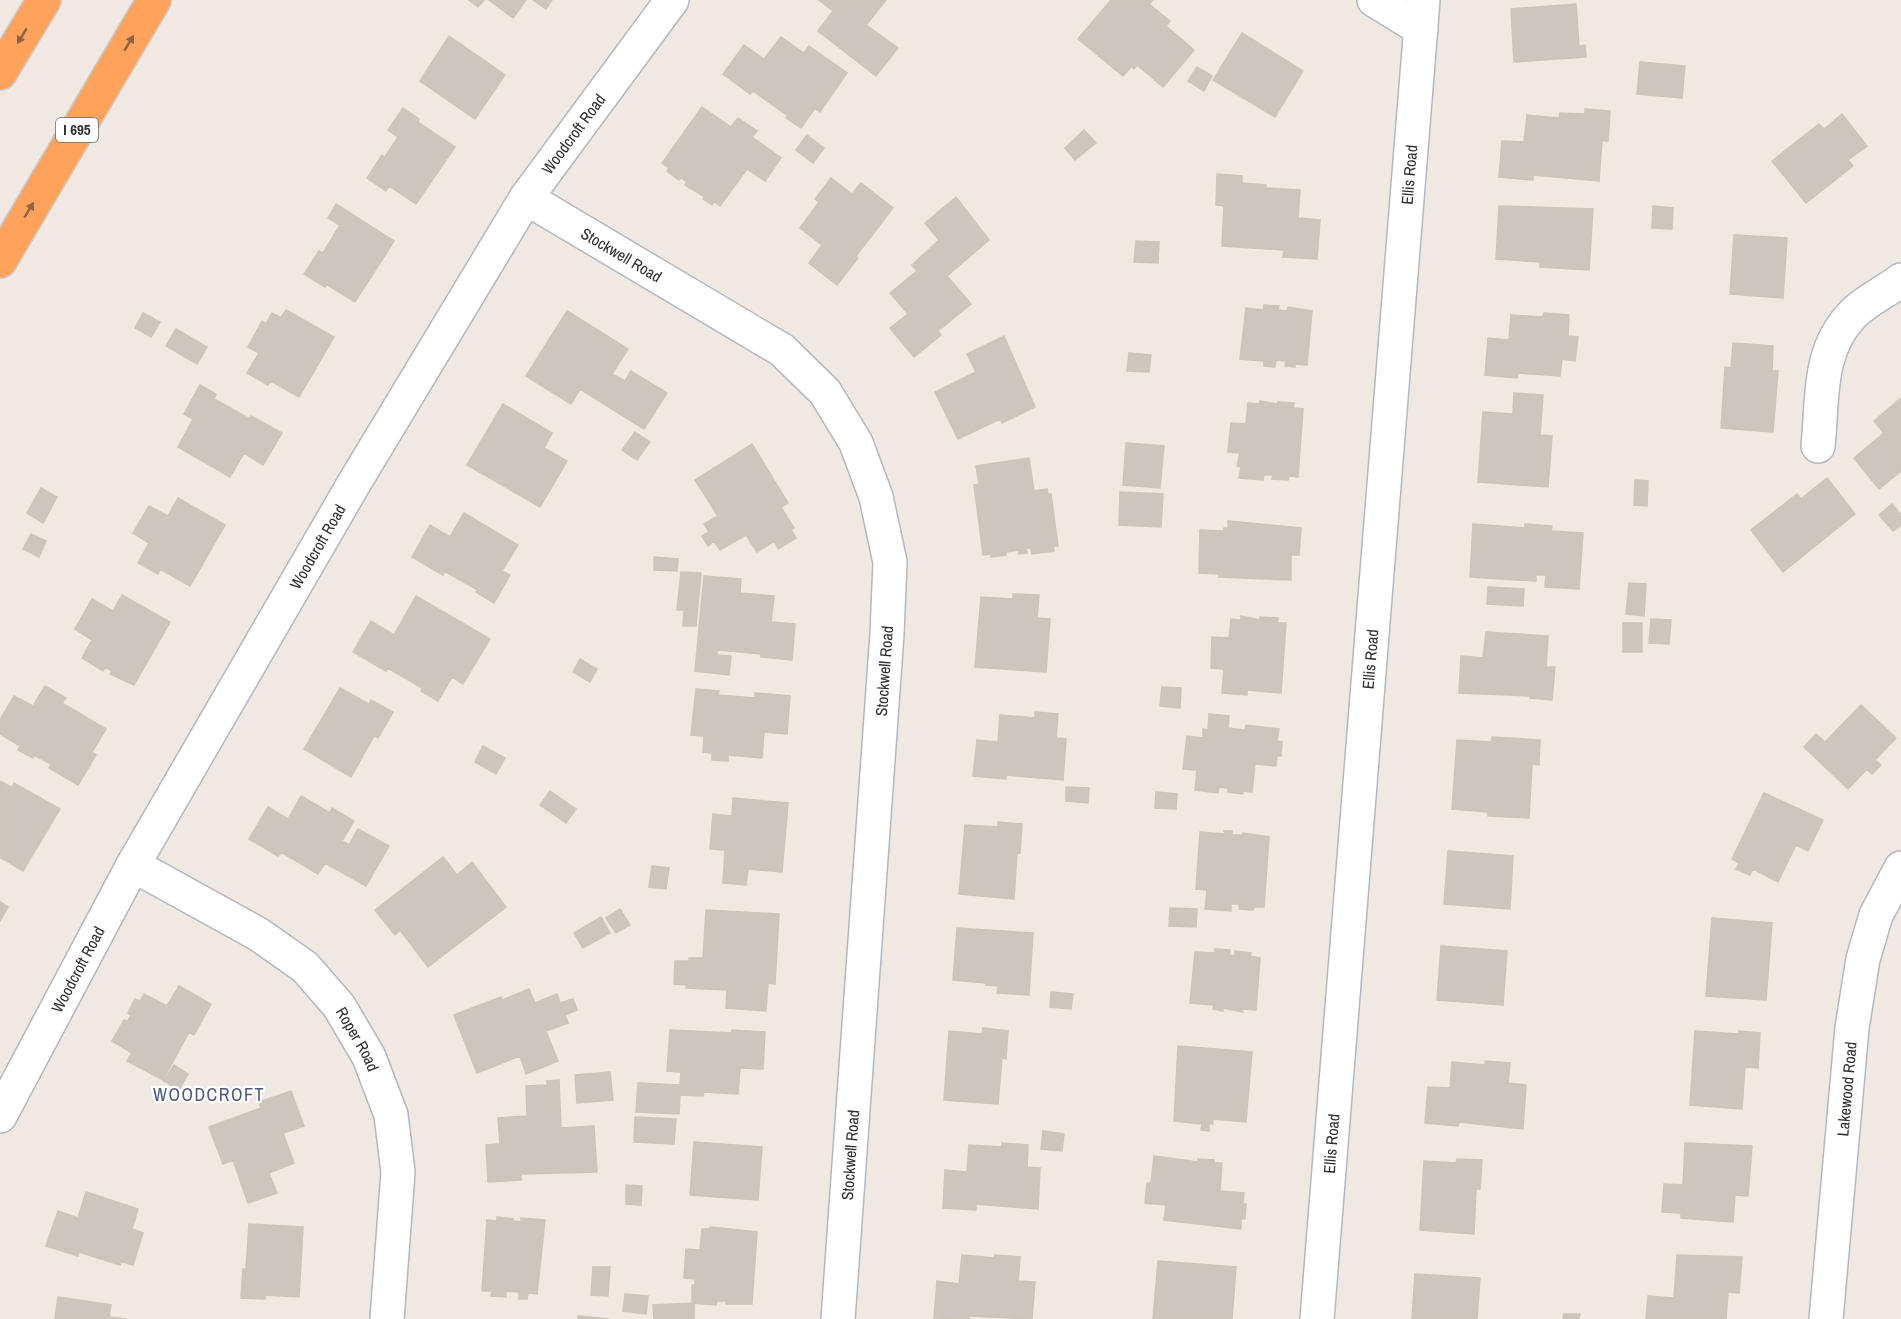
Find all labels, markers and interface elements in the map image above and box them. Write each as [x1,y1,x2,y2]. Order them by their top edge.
one-way arrow [16,28,27,44]
one-way arrow [124,34,134,51]
street label: Woodcroft Road [536,89,610,178]
road number: I 695 [56,118,98,142]
street label: Ellis Road [1396,144,1422,205]
one-way arrow [24,202,35,218]
street label: Stockwell Road [577,222,666,287]
street label: Woodcroft Road [284,500,351,593]
street label: Stockwell Road [870,625,898,717]
street label: Ellis Road [1357,628,1383,690]
street label: Woodcroft Road [46,922,110,1016]
street label: Roper Road [331,1003,384,1074]
street label: Lakewood Road [1831,1041,1862,1137]
district label: WOODCROFT [153,1082,265,1107]
street label: Stockwell Road [836,1109,864,1201]
street label: Ellis Road [1318,1113,1344,1174]

